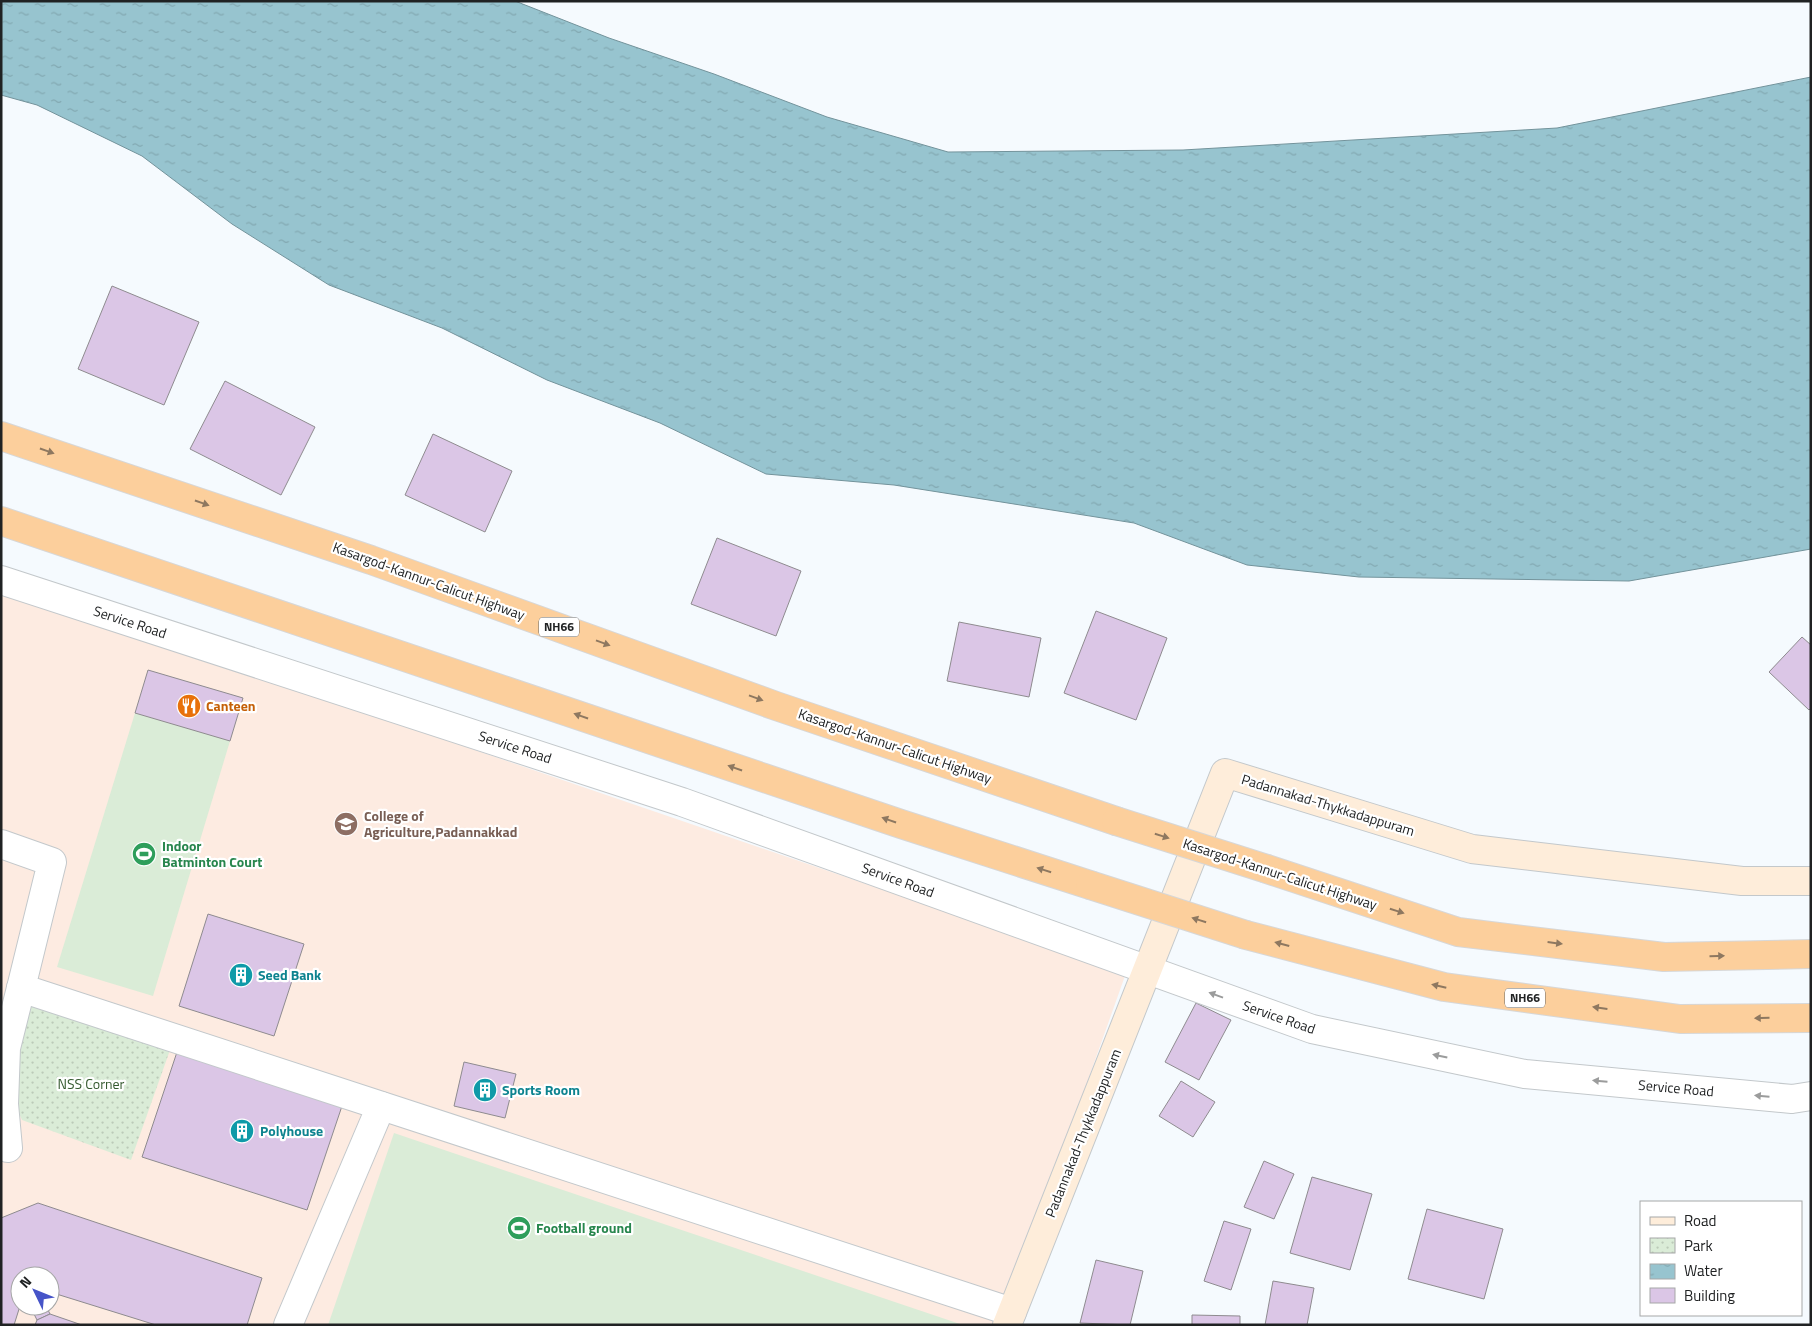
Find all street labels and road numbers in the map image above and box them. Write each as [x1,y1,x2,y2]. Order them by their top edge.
street label: Kasargod-Kannur-Calicut Highway [330,536,528,625]
street label: Service Road [91,600,169,643]
road number: NH66 [539,618,579,636]
street label: Kasargod-Kannur-Calicut Highway [796,703,995,789]
street label: Service Road [476,725,554,768]
street label: Padannakad-Thykkadappuram [1239,768,1417,841]
street label: Kasargod-Kannur-Calicut Highway [1180,832,1380,915]
street label: Service Road [859,857,937,902]
road number: NH66 [1505,988,1545,1008]
street label: Service Road [1240,994,1318,1039]
street label: Padannakad-Thykkadappuram [1039,1045,1126,1220]
street label: Service Road [1637,1074,1715,1101]

